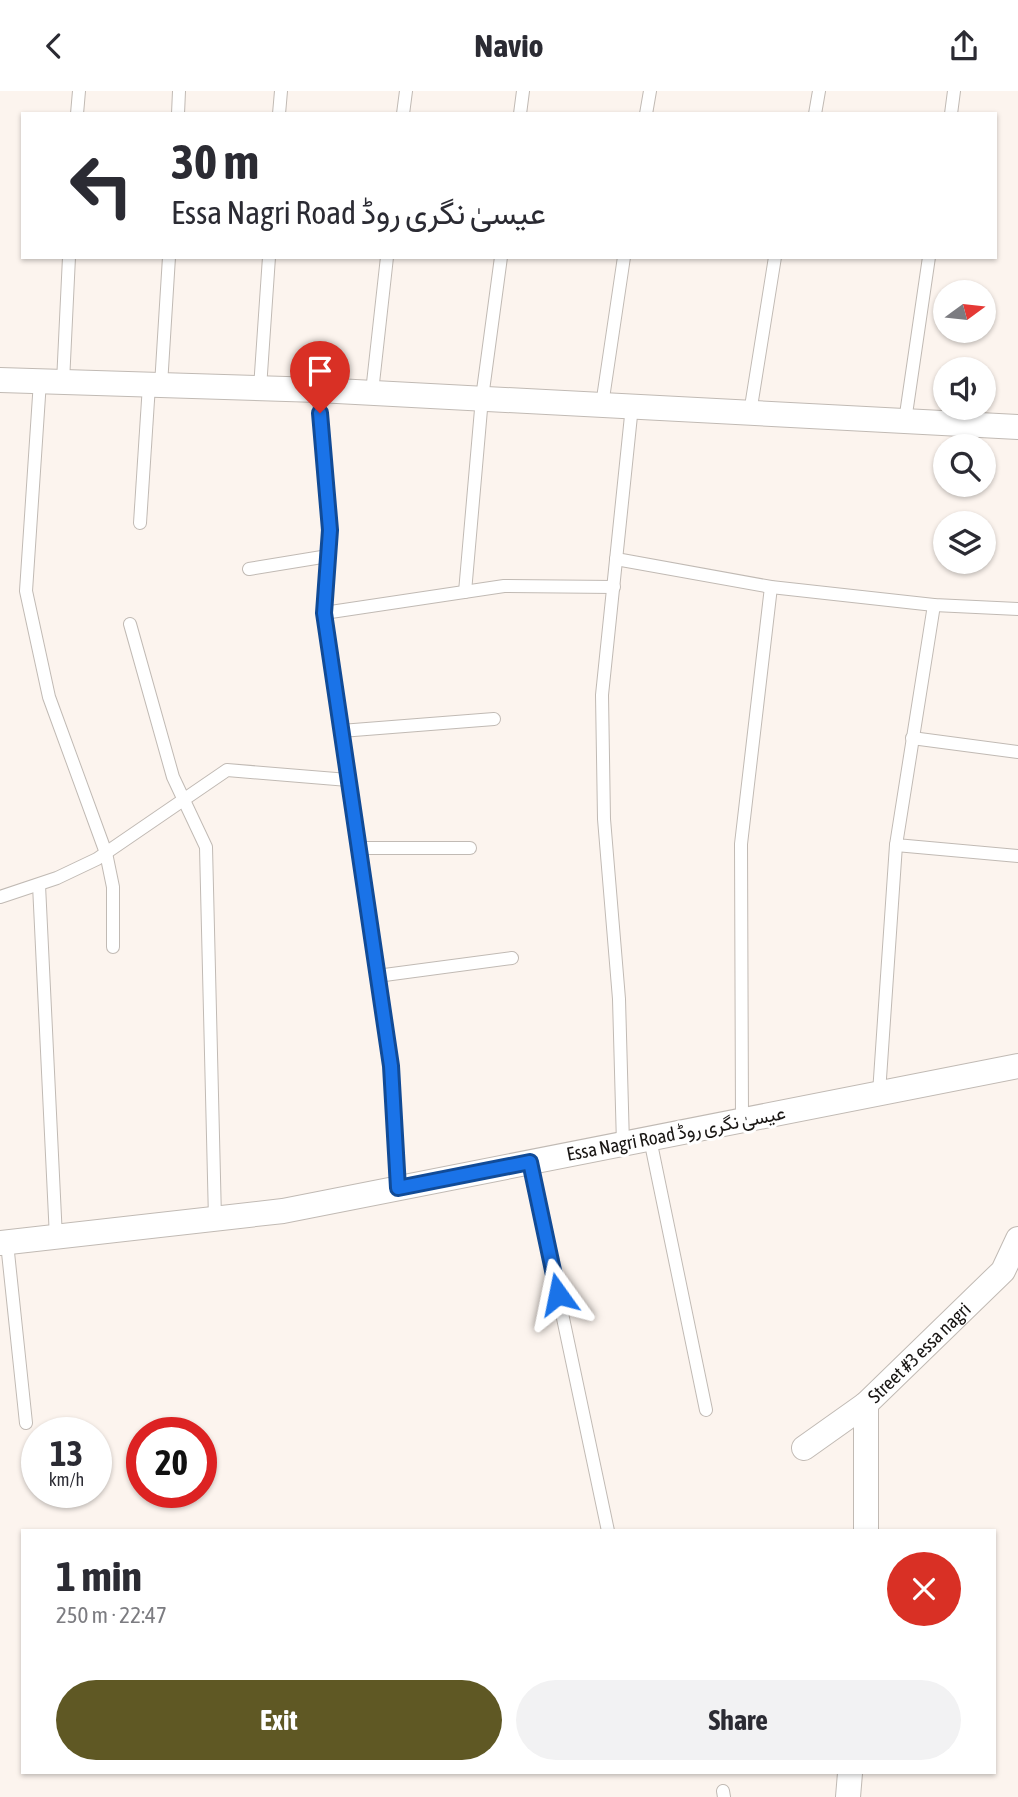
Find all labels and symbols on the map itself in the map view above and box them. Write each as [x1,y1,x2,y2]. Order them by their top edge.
north arrow [933,280,996,343]
pin [290,341,350,413]
street label: Essa Nagri Road عیسیٰ نگری روڈ [565,1101,788,1166]
position arrow [521,1257,595,1331]
street label: Street #3 essa nagri [863,1298,975,1407]
speed limit sign: 20 [126,1417,217,1508]

